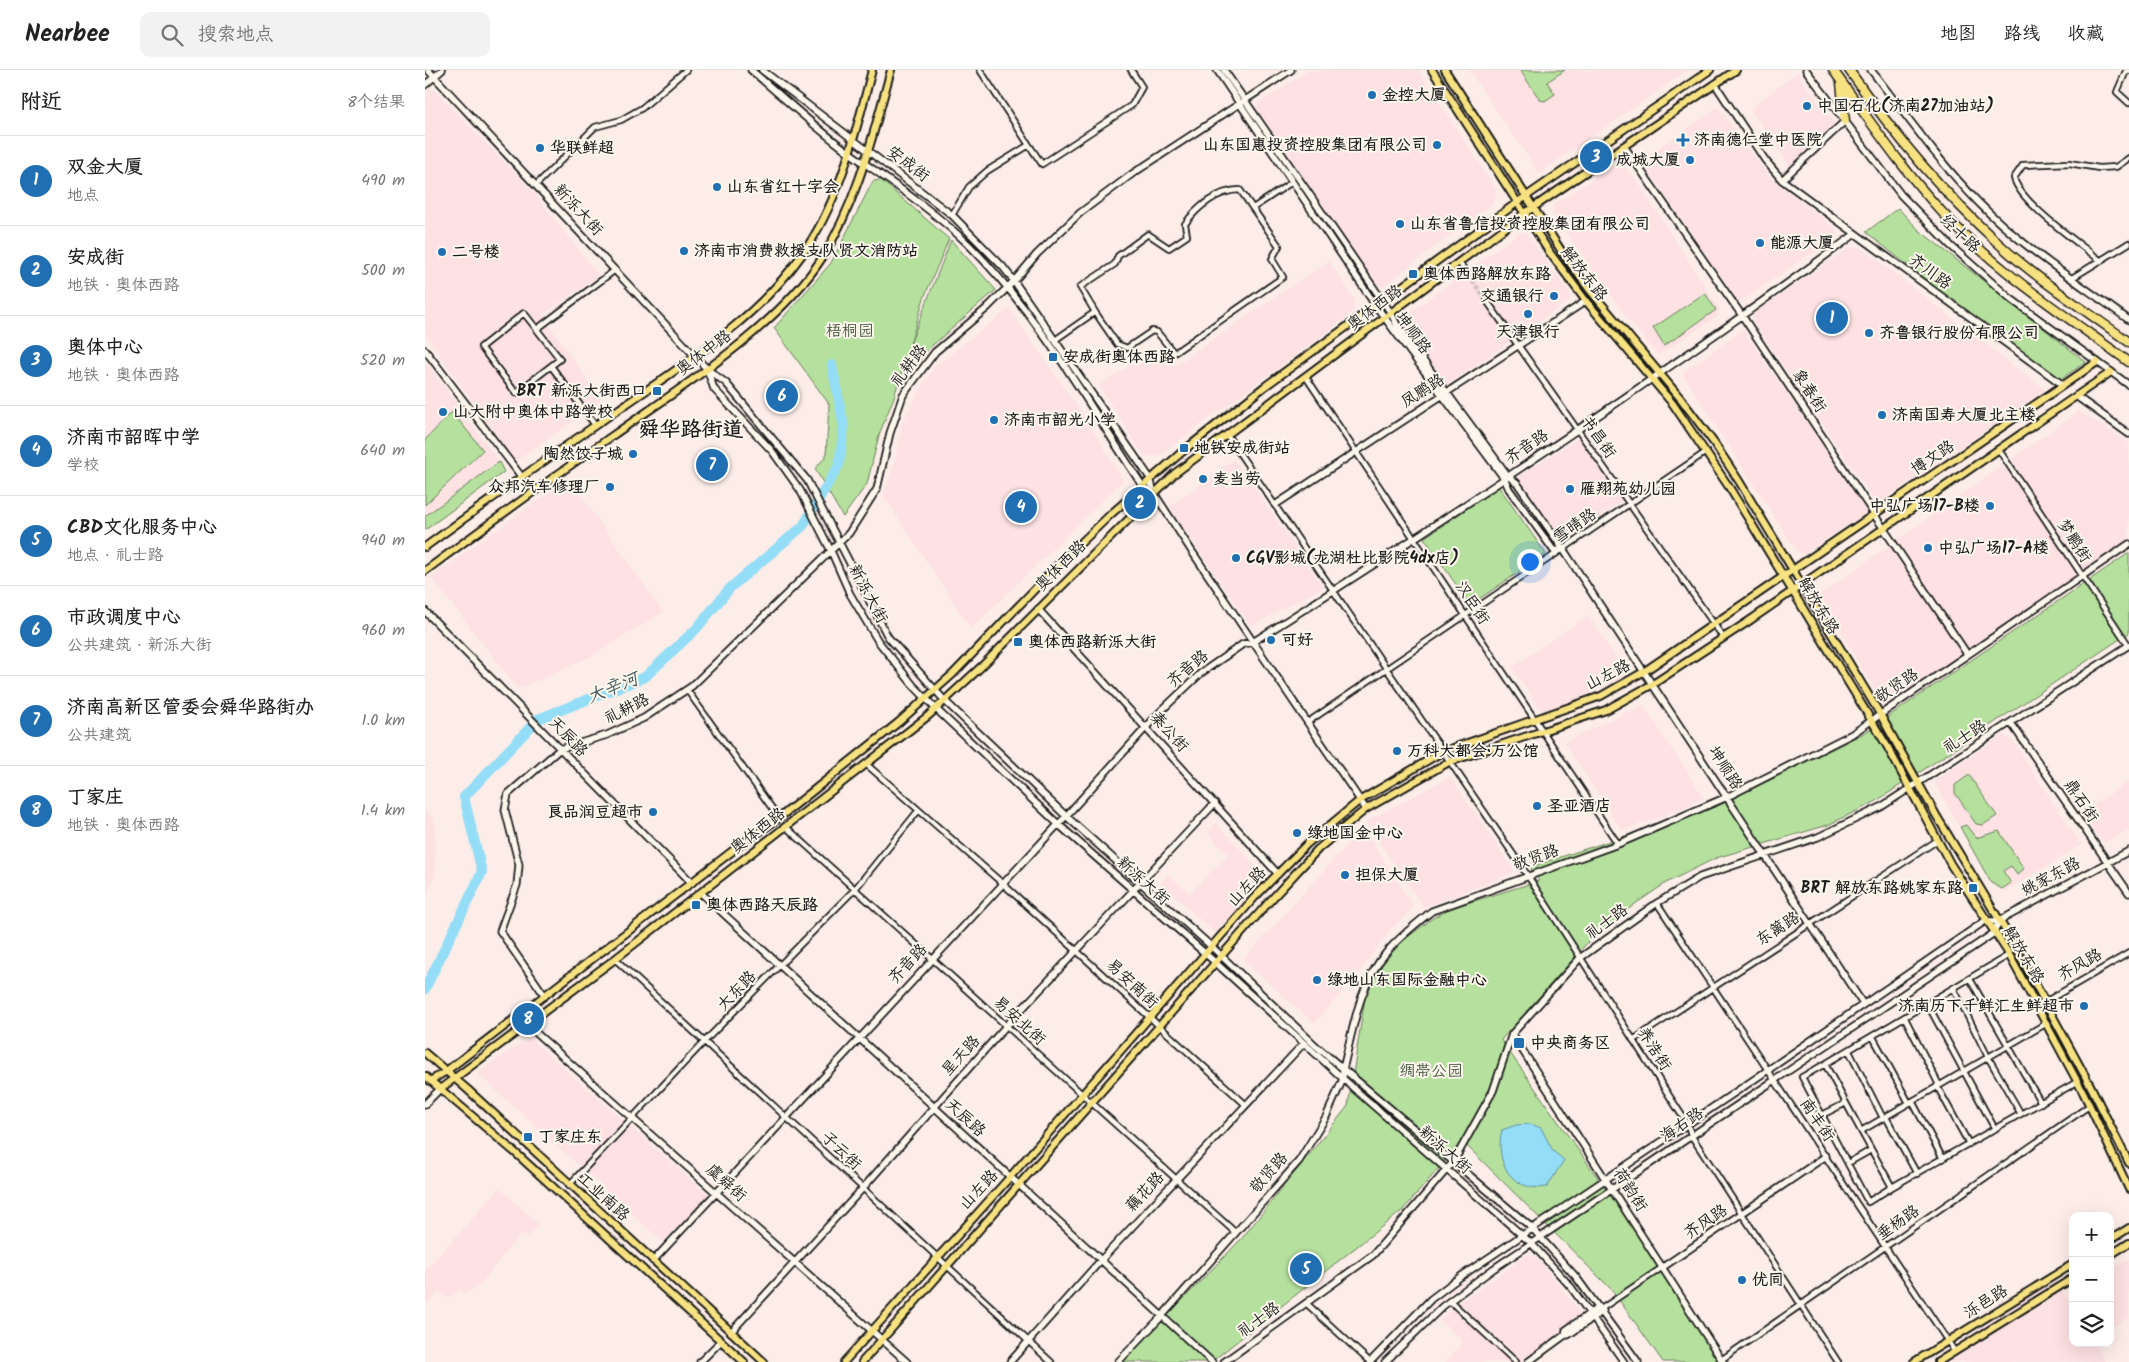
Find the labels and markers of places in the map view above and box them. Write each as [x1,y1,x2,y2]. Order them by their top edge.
place label: 金控大厦 [1382,83,1446,108]
marker: 金控大厦 [1366,89,1378,101]
place label: 中国石化(济南27加油站) [1817,94,1994,119]
marker: 中国石化(济南27加油站) [1801,100,1813,112]
place label: 济南德仁堂中医院 [1694,128,1822,153]
place label: 山东国惠投资控股集团有限公司 [1203,133,1427,158]
marker: 济南德仁堂中医院 [1676,133,1690,147]
place label: 华联鲜超 [550,136,614,161]
pin: 3 [1580,138,1612,176]
marker: 山东国惠投资控股集团有限公司 [1431,139,1443,151]
marker: 华联鲜超 [534,142,546,154]
place label: 成城大厦 [1616,148,1680,173]
marker: 成城大厦 [1684,154,1696,166]
place label: 山东省红十字会 [727,175,839,200]
marker: 山东省红十字会 [711,181,723,193]
place label: 山东省鲁信投资控股集团有限公司 [1410,212,1650,237]
marker: 山东省鲁信投资控股集团有限公司 [1394,218,1406,230]
place label: 能源大厦 [1770,231,1834,256]
marker: 能源大厦 [1754,237,1766,249]
place label: 济南市消费救援支队贤文消防站 [694,239,918,264]
place label: 二号楼 [452,240,500,265]
marker: 济南市消费救援支队贤文消防站 [678,245,690,257]
marker: 二号楼 [436,246,448,258]
place label: 奥体西路解放东路 [1423,262,1551,287]
marker: 奥体西路解放东路 [1407,268,1419,280]
place label: 交通银行 [1480,284,1544,309]
marker: 交通银行 [1548,290,1560,302]
pin: 1 [1816,299,1848,337]
marker: 天津银行 [1522,308,1534,320]
place label: 天津银行 [1496,320,1560,345]
place label: 齐鲁银行股份有限公司 [1879,321,2039,346]
marker: 齐鲁银行股份有限公司 [1863,327,1875,339]
place label: 安成街奥体西路 [1063,345,1175,370]
marker: 安成街奥体西路 [1047,351,1059,363]
pin: 6 [766,377,798,415]
place label: BRT 新泺大街西口 [517,379,647,404]
marker: BRT 新泺大街西口 [651,385,663,397]
place label: 山大附中奥体中路学校 [453,400,613,425]
place label: 济南国寿大厦北主楼 [1892,403,2036,428]
marker: 山大附中奥体中路学校 [437,406,449,418]
place label: 济南市韶光小学 [1004,408,1116,433]
marker: 济南国寿大厦北主楼 [1876,409,1888,421]
marker: 济南市韶光小学 [988,414,1000,426]
place label: 地铁安成街站 [1194,436,1290,461]
place label: 陶然饺子城 [543,442,623,467]
marker: 地铁安成街站 [1178,442,1190,454]
pin: 7 [696,446,728,484]
marker: 陶然饺子城 [627,448,639,460]
place label: 麦当劳 [1213,467,1261,492]
marker: 麦当劳 [1197,473,1209,485]
place label: 众邦汽车修理厂 [488,475,600,500]
place label: 雁翔苑幼儿园 [1580,477,1676,502]
marker: 众邦汽车修理厂 [604,481,616,493]
marker: 雁翔苑幼儿园 [1564,483,1576,495]
pin: 2 [1124,484,1156,522]
pin: 4 [1005,488,1037,526]
place label: 中弘广场17-B楼 [1869,494,1980,519]
marker: 中弘广场17-B楼 [1984,500,1996,512]
place label: 中弘广场17-A楼 [1938,536,2049,561]
marker: 中弘广场17-A楼 [1922,542,1934,554]
place label: CGV影城(龙湖杜比影院4dx店) [1246,546,1459,571]
marker: CGV影城(龙湖杜比影院4dx店) [1230,552,1242,564]
place label: 可好 [1281,628,1314,653]
place label: 奥体西路新泺大街 [1028,630,1156,655]
marker: 可好 [1265,634,1277,646]
marker: 奥体西路新泺大街 [1012,636,1024,648]
place label: 万科大都会·万公馆 [1407,739,1539,764]
marker: 万科大都会·万公馆 [1391,745,1403,757]
place label: 圣亚酒店 [1547,794,1611,819]
place label: 良品润豆超市 [547,800,643,825]
marker: 圣亚酒店 [1531,800,1543,812]
marker: 良品润豆超市 [647,806,659,818]
place label: 绿地国金中心 [1307,821,1403,846]
marker: 绿地国金中心 [1291,827,1303,839]
place label: 担保大厦 [1355,863,1419,888]
marker: 担保大厦 [1339,869,1351,881]
place label: BRT 解放东路姚家东路 [1801,876,1963,901]
marker: BRT 解放东路姚家东路 [1967,882,1979,894]
place label: 奥体西路天辰路 [706,893,818,918]
marker: 奥体西路天辰路 [690,899,702,911]
place label: 绿地山东国际金融中心 [1327,968,1487,993]
marker: 绿地山东国际金融中心 [1311,974,1323,986]
place label: 济南历下千鲜汇生鲜超市 [1898,994,2074,1019]
pin: 8 [512,1000,544,1038]
marker: 济南历下千鲜汇生鲜超市 [2078,1000,2090,1012]
place label: 中央商务区 [1530,1031,1610,1056]
marker: 中央商务区 [1512,1036,1526,1050]
place label: 丁家庄东 [538,1125,602,1150]
marker: 丁家庄东 [522,1131,534,1143]
pin: 5 [1290,1250,1322,1288]
place label: 优同 [1752,1268,1784,1293]
marker: 优同 [1736,1274,1748,1286]

